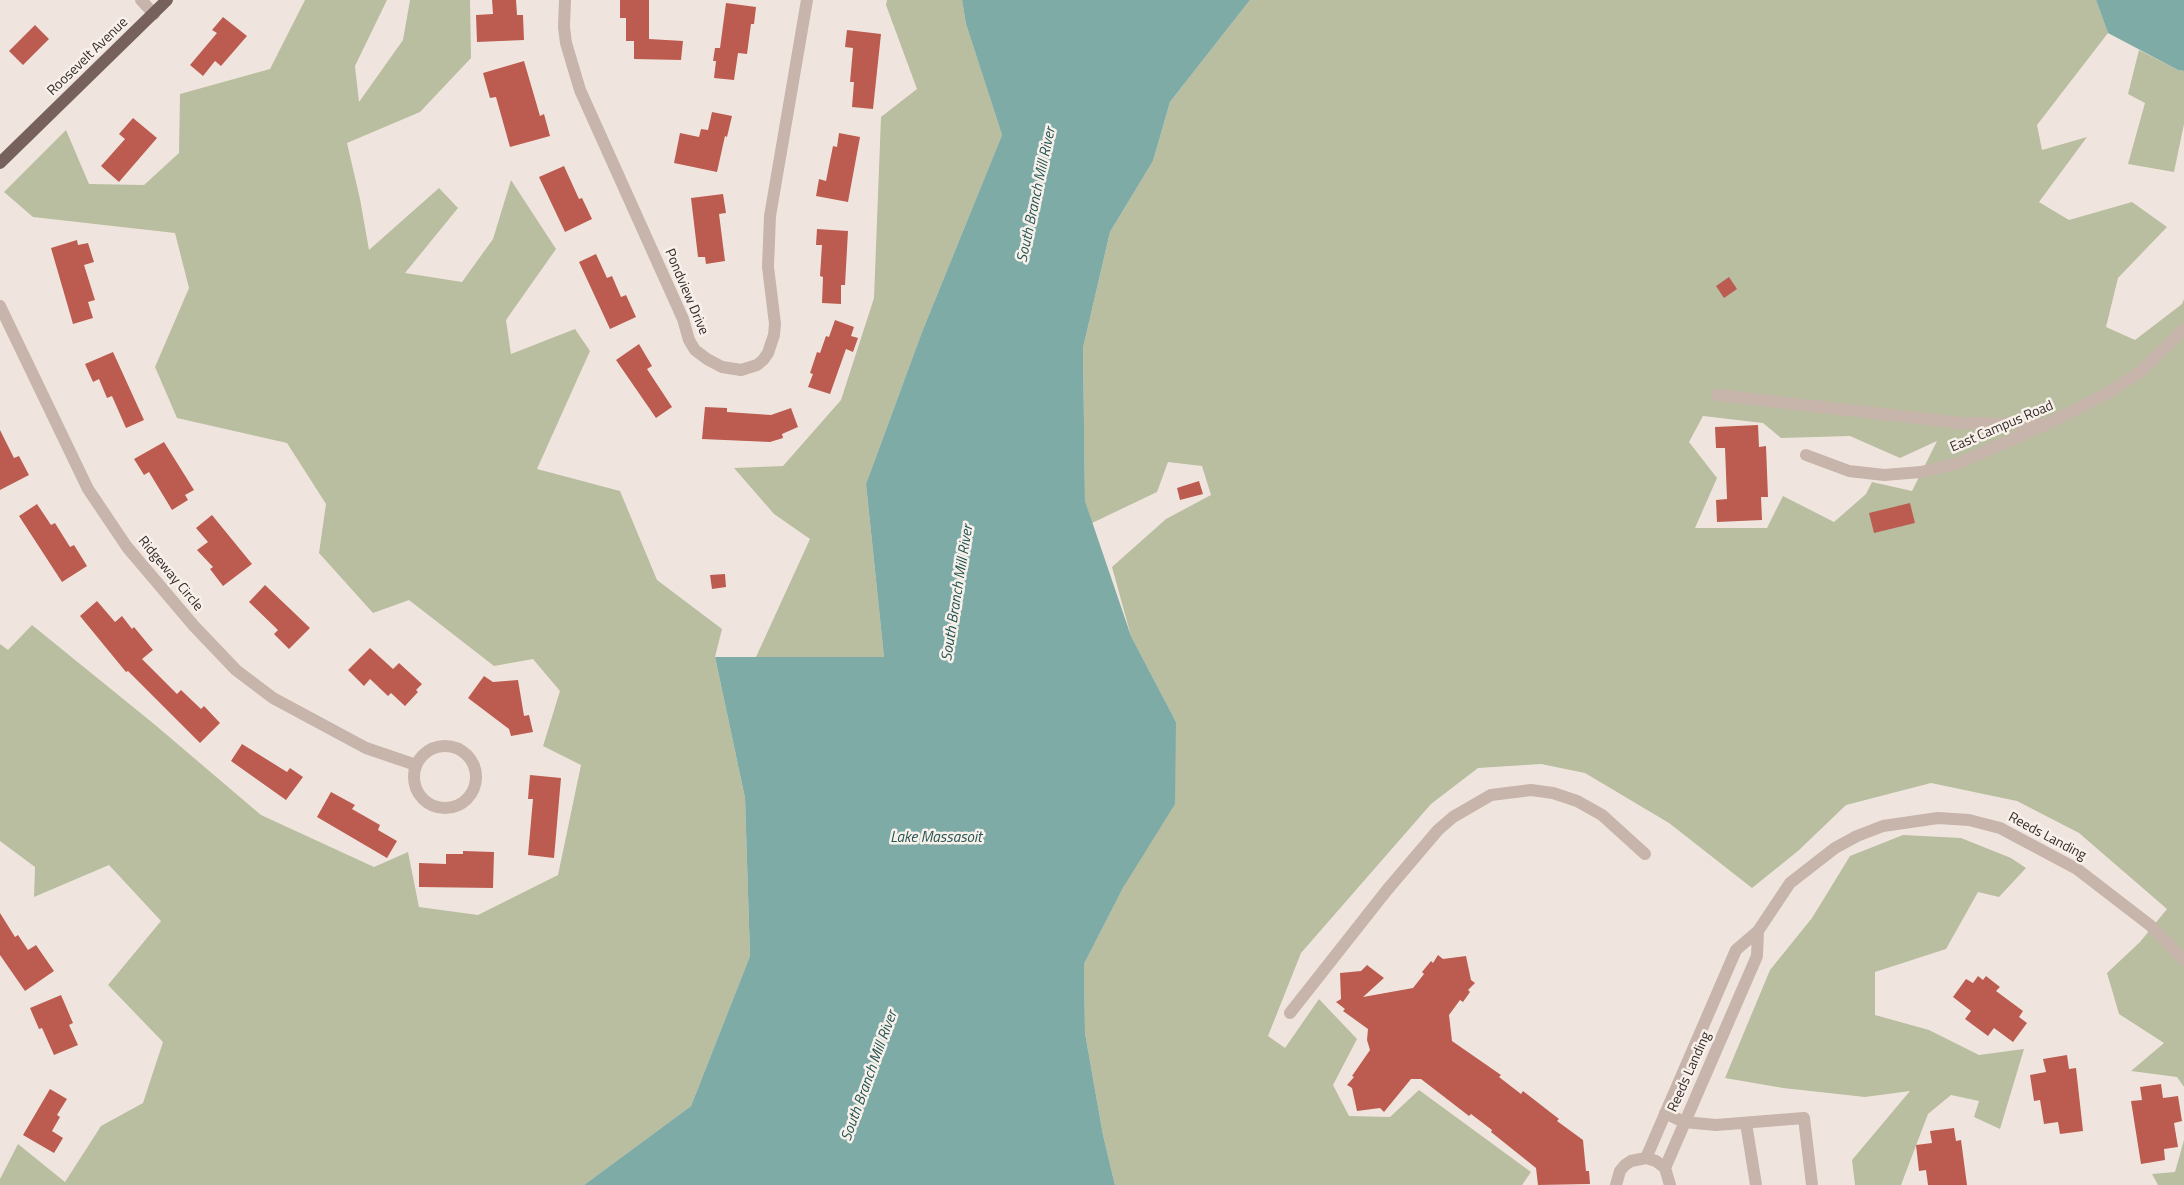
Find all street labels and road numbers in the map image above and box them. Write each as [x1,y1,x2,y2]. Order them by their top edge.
street label: Roosevelt Avenue [44,14,132,100]
street label: Pondview Drive [660,246,712,338]
street label: East Campus Road [1948,398,2056,456]
street label: Ridgeway Circle [134,533,206,615]
street label: Reeds Landing [2005,809,2089,865]
street label: Reeds Landing [1665,1029,1715,1115]

